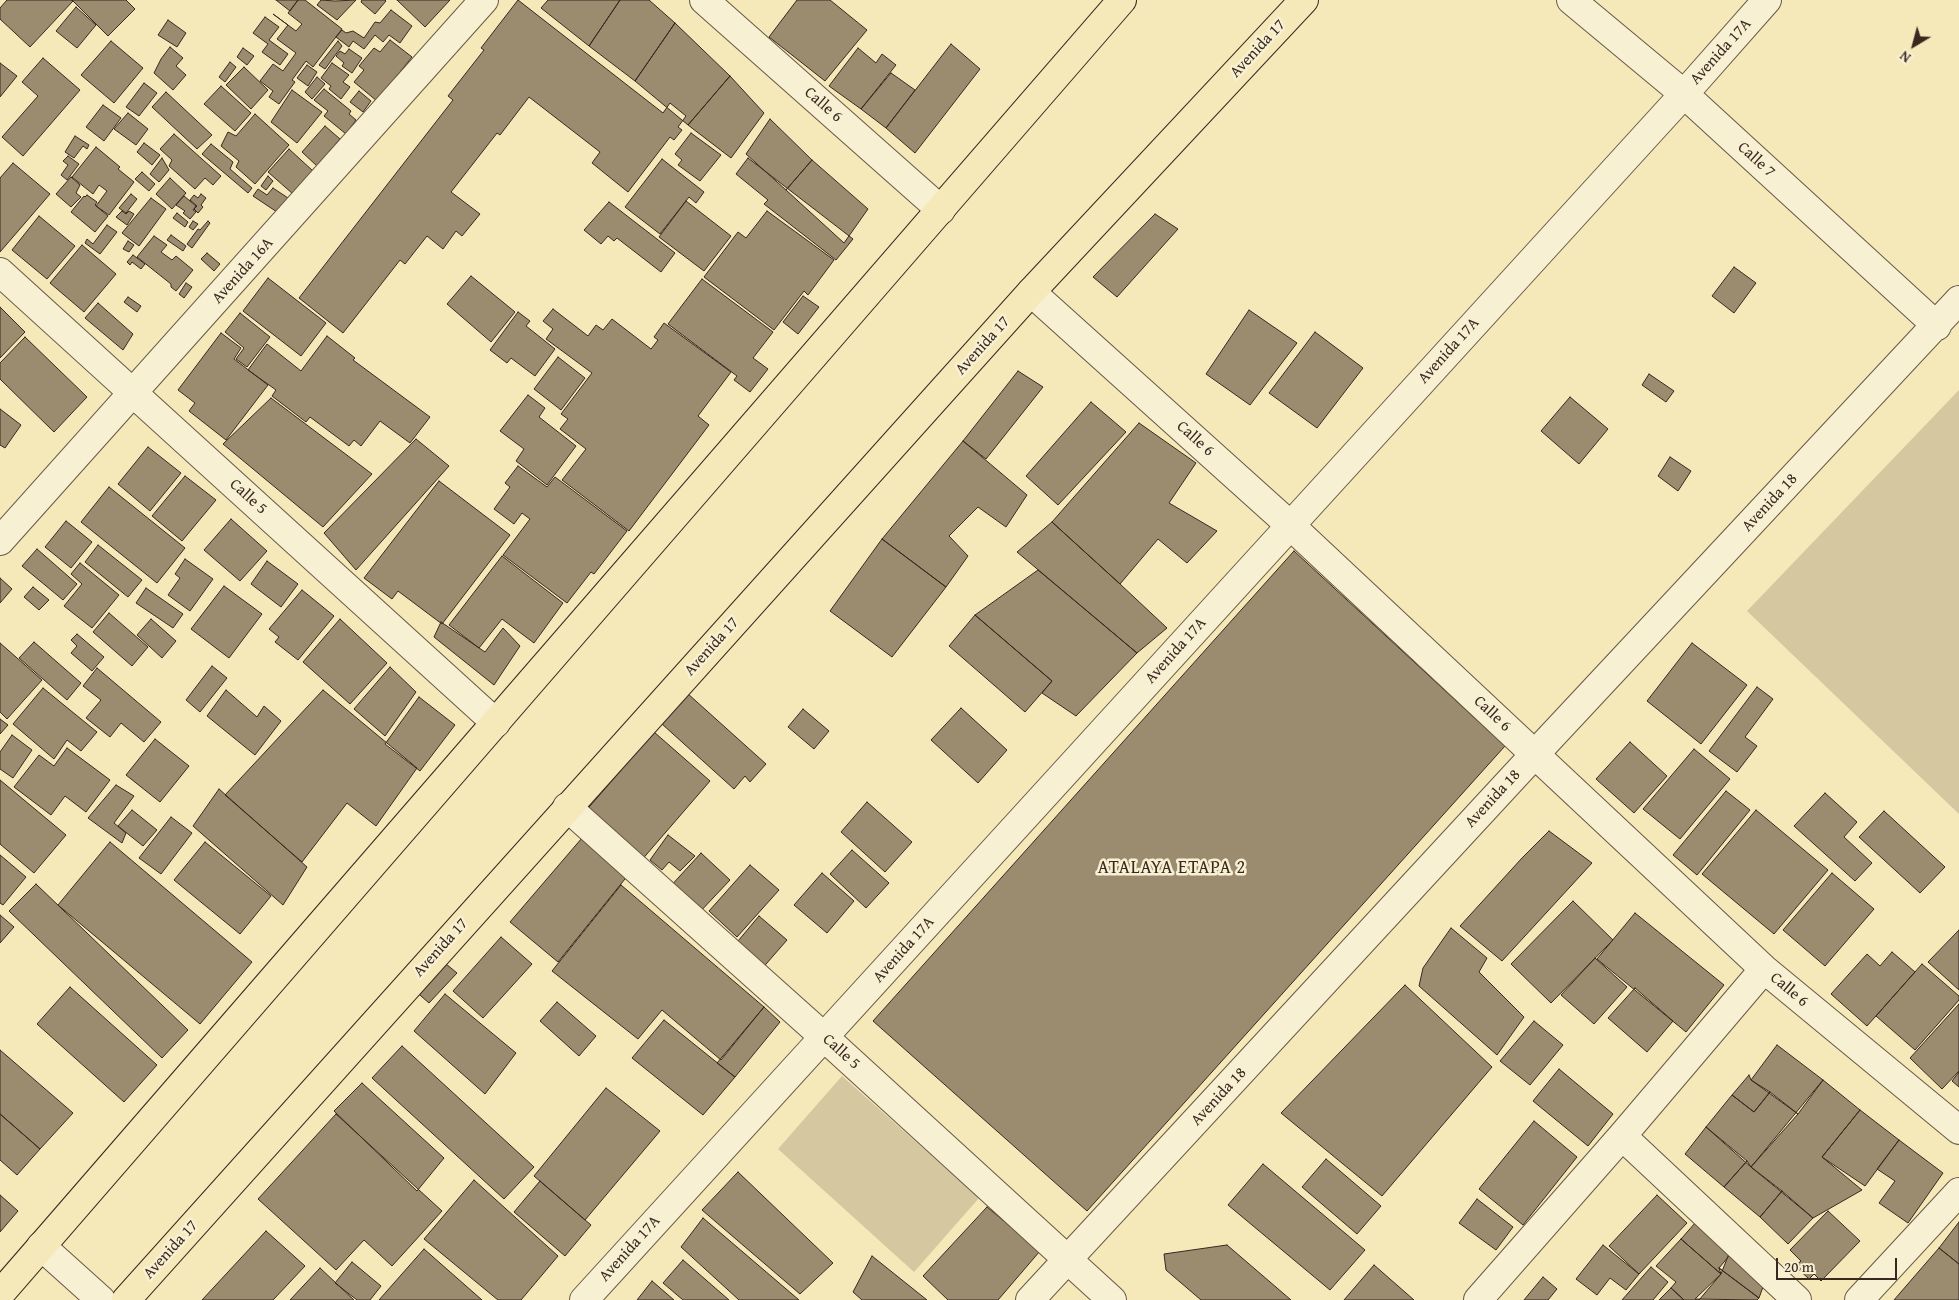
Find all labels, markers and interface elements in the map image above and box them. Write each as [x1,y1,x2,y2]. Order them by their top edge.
street label: Avenida 17A [1686,15,1756,89]
street label: Avenida 17 [1226,16,1290,82]
north arrow [1889,20,1939,70]
text: N [1895,46,1915,68]
street label: Calle 6 [800,83,846,127]
street label: Calle 7 [1733,138,1779,182]
street label: Avenida 16A [208,234,278,308]
street label: Avenida 17 [952,313,1014,379]
street label: Avenida 17A [1414,314,1484,388]
street label: Calle 6 [1172,417,1218,461]
street label: Avenida 18 [1738,470,1802,536]
street label: Calle 5 [225,475,271,519]
street label: Avenida 17 [681,614,743,680]
street label: Avenida 17A [1141,614,1211,688]
street label: Calle 6 [1469,692,1515,736]
street label: Avenida 18 [1461,766,1525,832]
district label: ATALAYA ETAPA 2 [1096,857,1248,879]
street label: Avenida 17A [869,913,939,987]
street label: Avenida 17 [410,915,472,981]
street label: Calle 6 [1766,969,1812,1011]
street label: Calle 5 [818,1030,864,1074]
street label: Avenida 18 [1187,1064,1251,1130]
street label: Avenida 17A [595,1212,665,1286]
street label: Avenida 17 [140,1217,202,1283]
scale bar [1779,1248,1900,1280]
text: 20 m [1784,1256,1814,1277]

